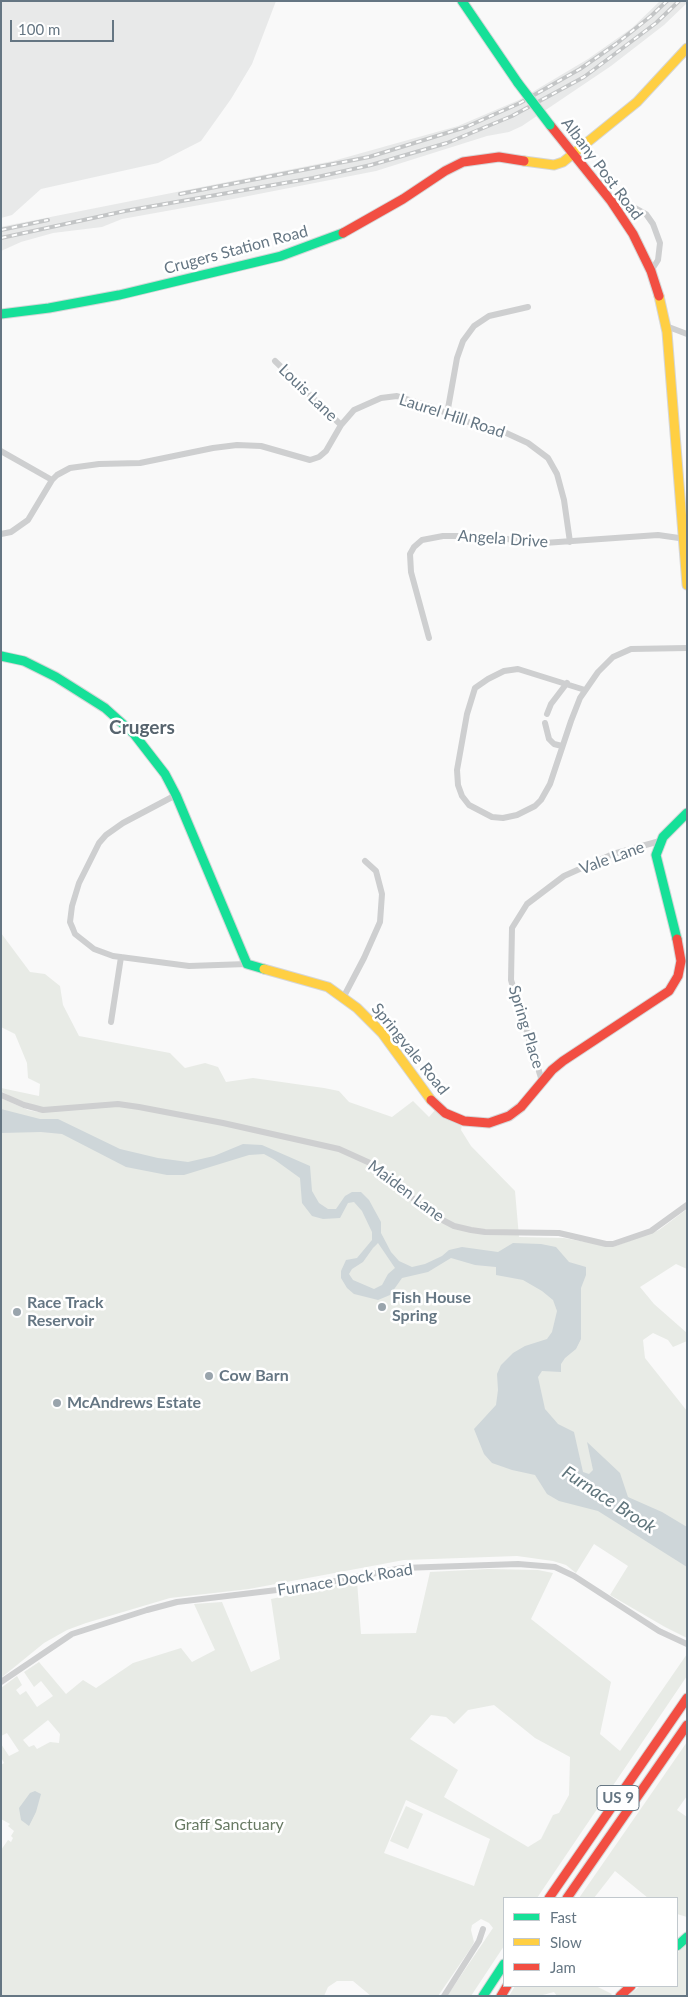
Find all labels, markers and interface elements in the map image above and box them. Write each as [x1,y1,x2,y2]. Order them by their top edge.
scale bar [12,10,116,42]
text: 100 m [18,20,60,38]
street label: Albany Post Road [557,114,647,224]
street label: Crugers Station Road [162,222,310,278]
street label: Louis Lane [275,360,341,426]
street label: Laurel Hill Road [397,390,507,442]
street label: Angela Drive [457,526,549,552]
district label: Crugers [109,717,175,739]
street label: Vale Lane [577,837,647,879]
street label: Spring Place [504,983,548,1071]
street label: Springvale Road [367,999,453,1099]
street label: Maiden Lane [364,1156,448,1226]
place label: Fish House Spring [392,1288,471,1326]
place label: Race Track Reservoir [27,1293,104,1331]
marker: Fish House Spring [376,1301,388,1313]
marker: Race Track Reservoir [11,1306,23,1318]
place label: Cow Barn [219,1366,289,1386]
marker: Cow Barn [203,1370,215,1382]
place label: McAndrews Estate [67,1393,201,1413]
marker: McAndrews Estate [51,1397,63,1409]
water label: Furnace Brook [558,1462,660,1538]
street label: Furnace Dock Road [276,1560,414,1600]
road number: US 9 [597,1786,639,1810]
park label: Graff Sanctuary [174,1815,284,1835]
legend [503,1897,678,1987]
text: Fast [550,1908,577,1926]
text: Slow [550,1933,582,1951]
text: Jam [550,1958,576,1976]

